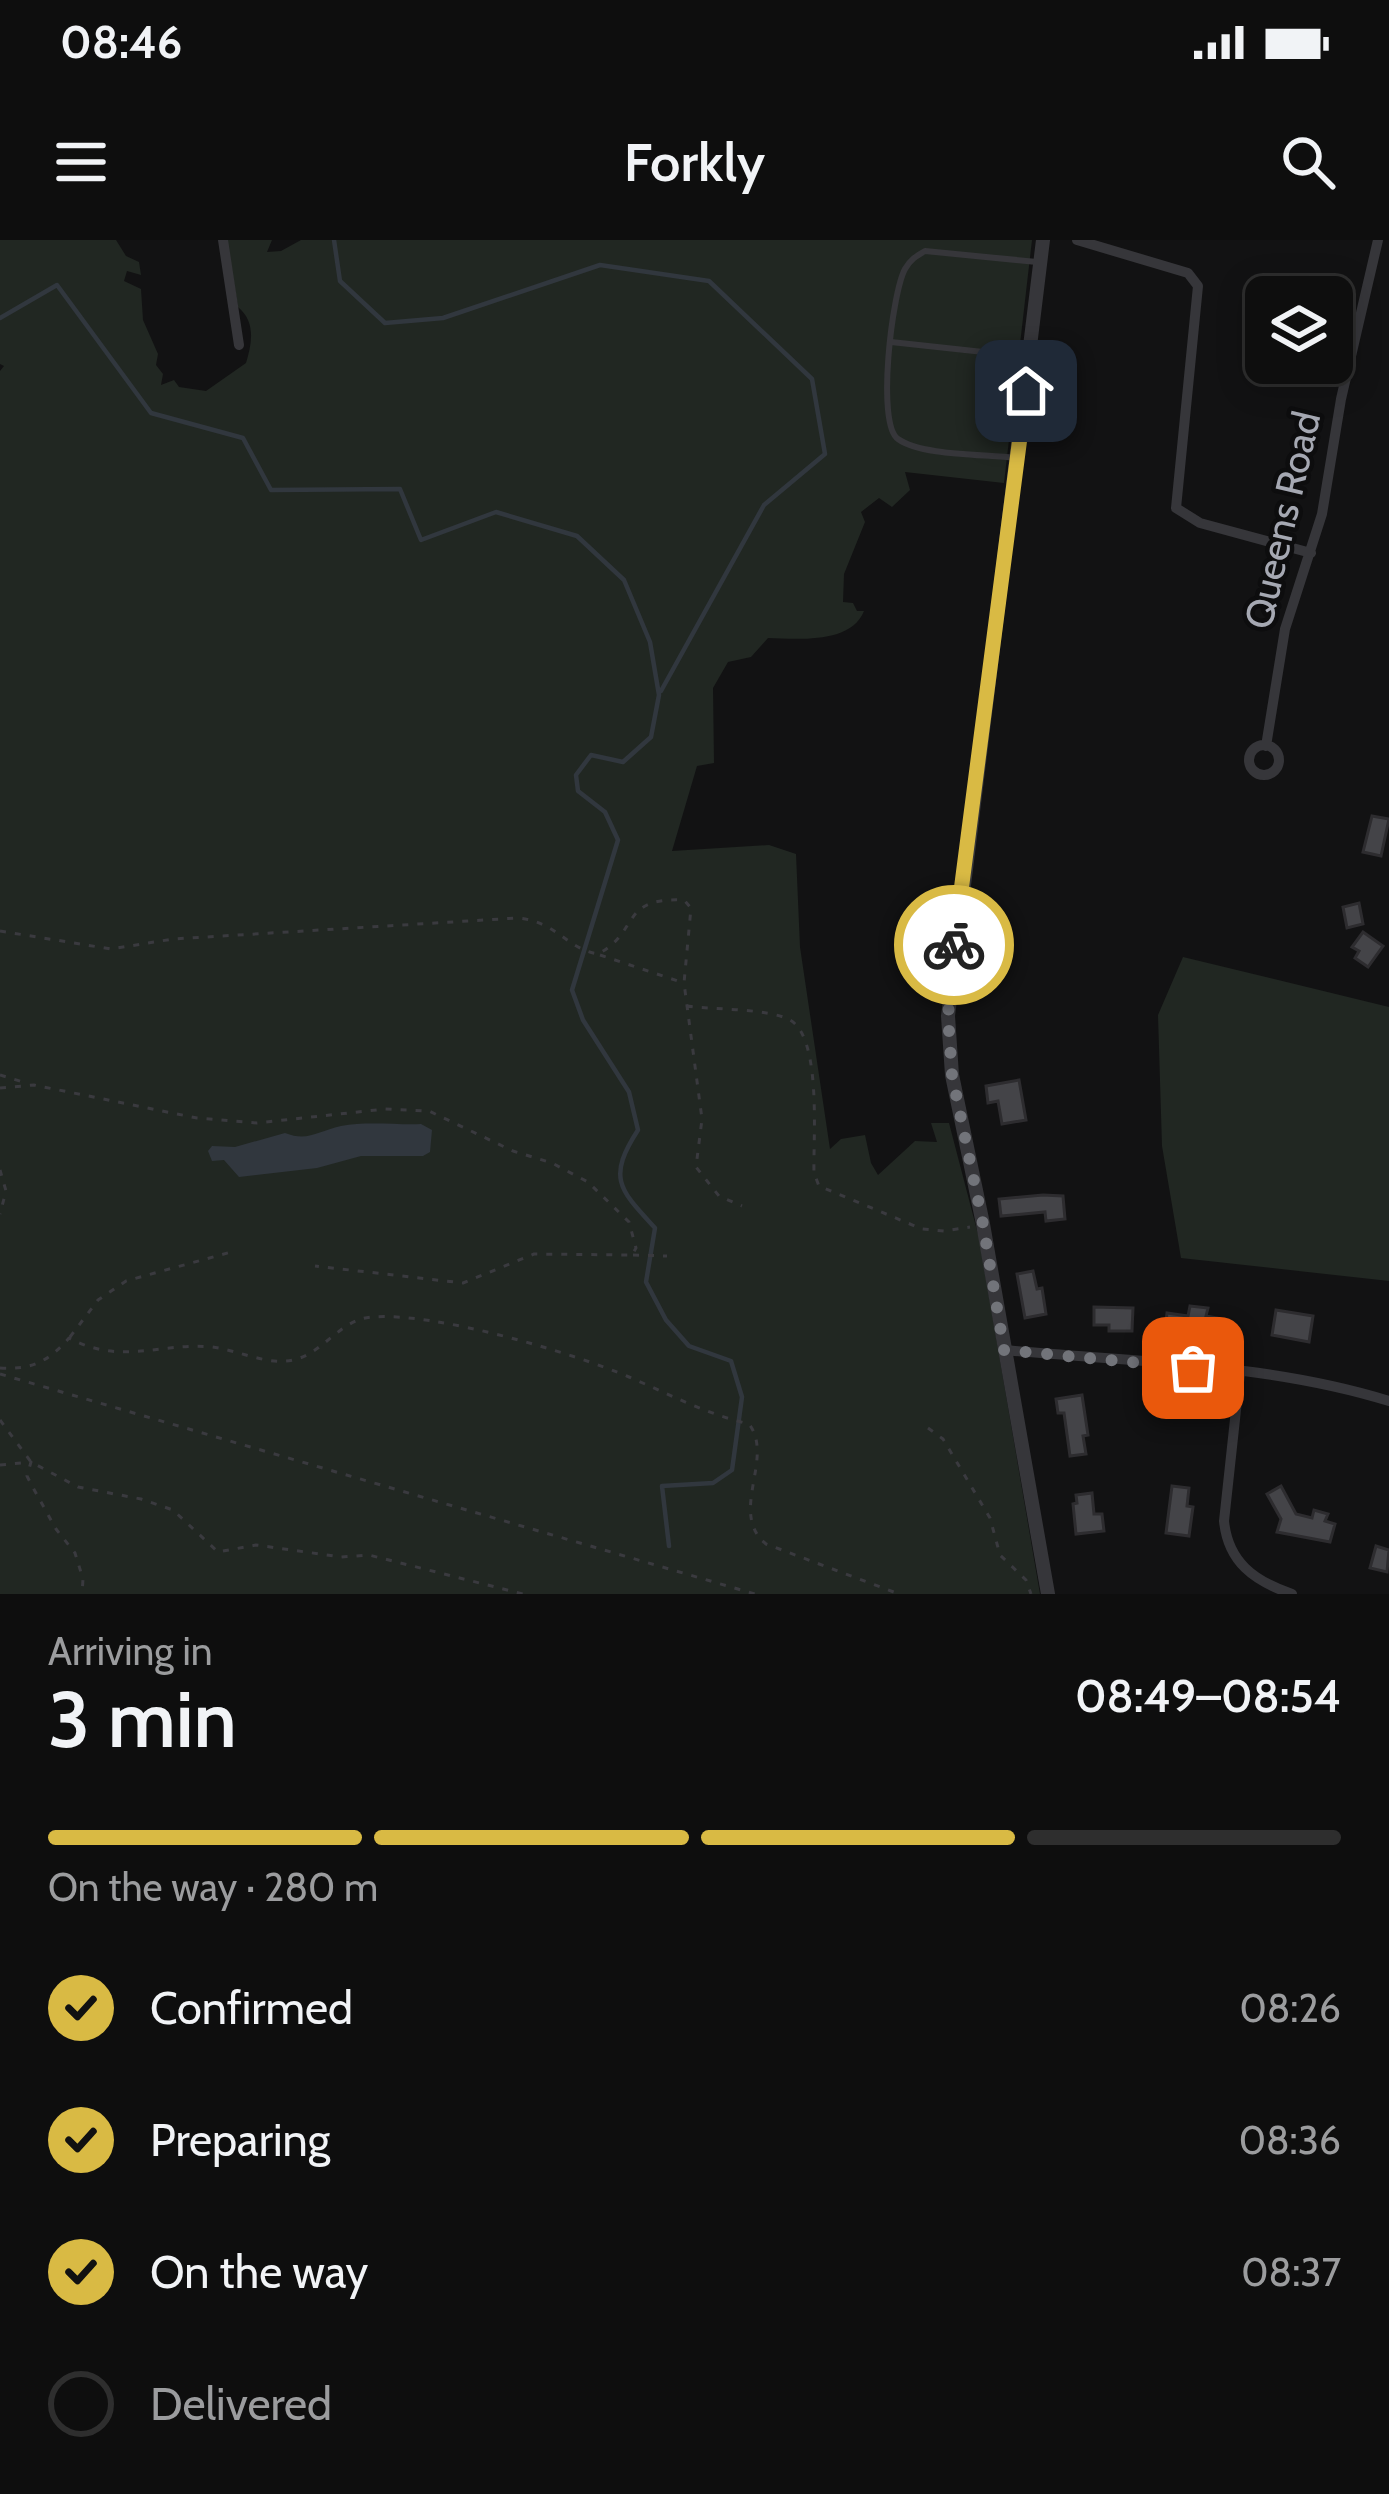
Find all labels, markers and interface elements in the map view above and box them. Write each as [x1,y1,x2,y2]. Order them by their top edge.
text: 08:46 [60,15,182,69]
icon: menu [48,129,114,195]
text: Forkly [624,129,765,195]
icon: search [1275,129,1341,195]
map controls [1245,276,1353,384]
button: layers [1245,276,1353,384]
pin [975,340,1077,442]
icon: home [993,358,1059,424]
street label: Queens Road [1234,407,1330,633]
courier [894,885,1014,1005]
icon: bike [921,912,987,978]
pin [1142,1317,1244,1419]
icon: bag [1160,1335,1226,1401]
text: Arriving in [48,1627,212,1675]
text: 08:49–08:54 [1075,1669,1341,1723]
text: 3 min [48,1672,237,1767]
text: On the way · 280 m [48,1863,378,1911]
icon: check [48,1975,114,2041]
text: Confirmed [150,1981,353,2035]
text: 08:26 [1239,1984,1341,2032]
icon: check [48,2107,114,2173]
text: Preparing [150,2113,330,2167]
text: 08:36 [1239,2116,1341,2164]
icon: check [48,2239,114,2305]
text: On the way [150,2245,368,2299]
text: 08:37 [1241,2248,1341,2296]
text: Delivered [150,2377,332,2431]

